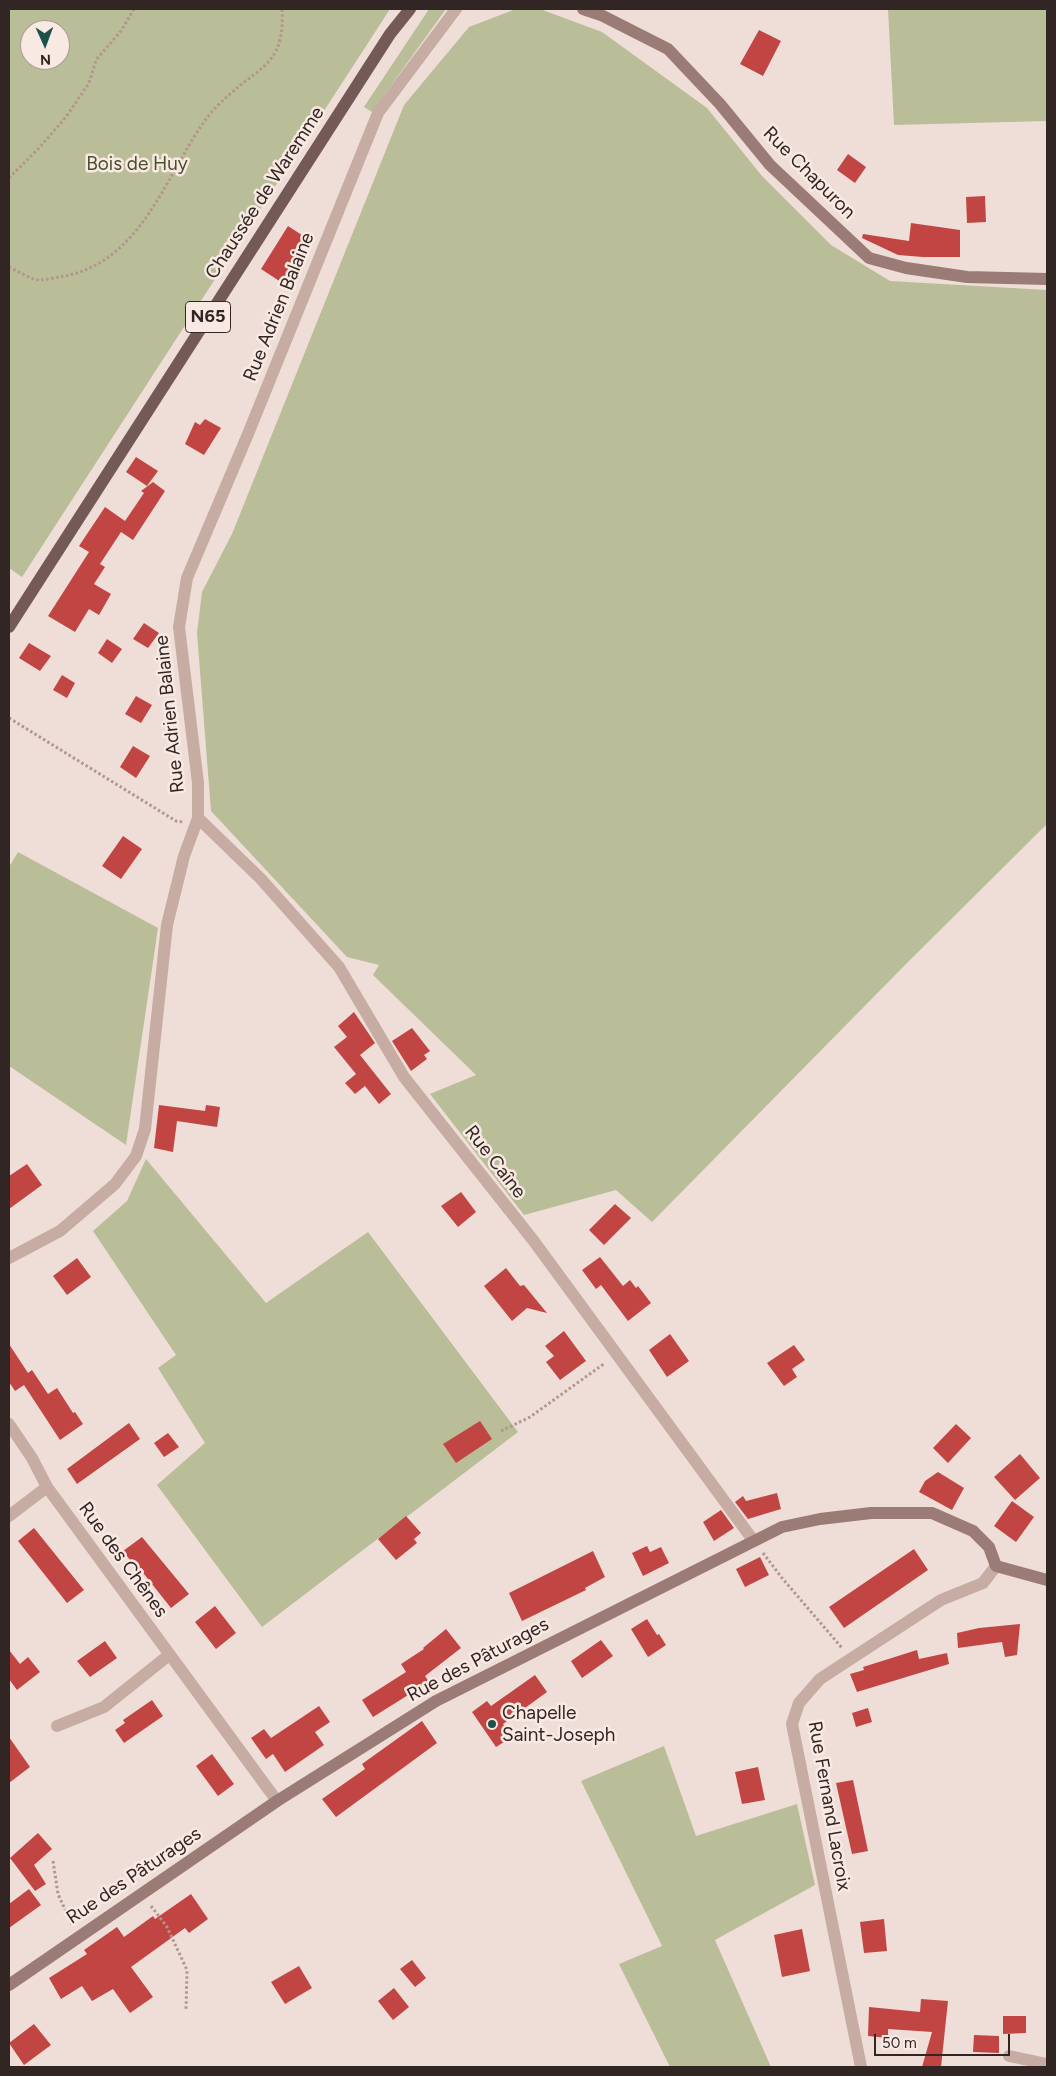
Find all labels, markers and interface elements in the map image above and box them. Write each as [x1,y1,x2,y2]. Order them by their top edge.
north arrow [20,20,70,70]
text: N [40,51,51,68]
street label: Chaussée de Waremme [201,103,329,283]
street label: Rue Chapuron [758,122,860,224]
park label: Bois de Huy [86,153,188,175]
street label: Rue Adrien Balaine [239,229,319,385]
road number: N65 [186,302,230,332]
street label: Rue Adrien Balaine [150,634,190,794]
street label: Rue Caîne [459,1121,531,1203]
street label: Rue des Chênes [73,1498,173,1622]
street label: Rue des Pâturages [403,1613,553,1707]
place label: Chapelle Saint-Joseph [502,1702,615,1746]
marker: Chapelle Saint-Joseph [486,1718,498,1730]
street label: Rue Fernand Lacroix [803,1719,855,1893]
street label: Rue des Pâturages [62,1823,206,1929]
scale bar [876,2024,1012,2056]
text: 50 m [882,2034,917,2052]

